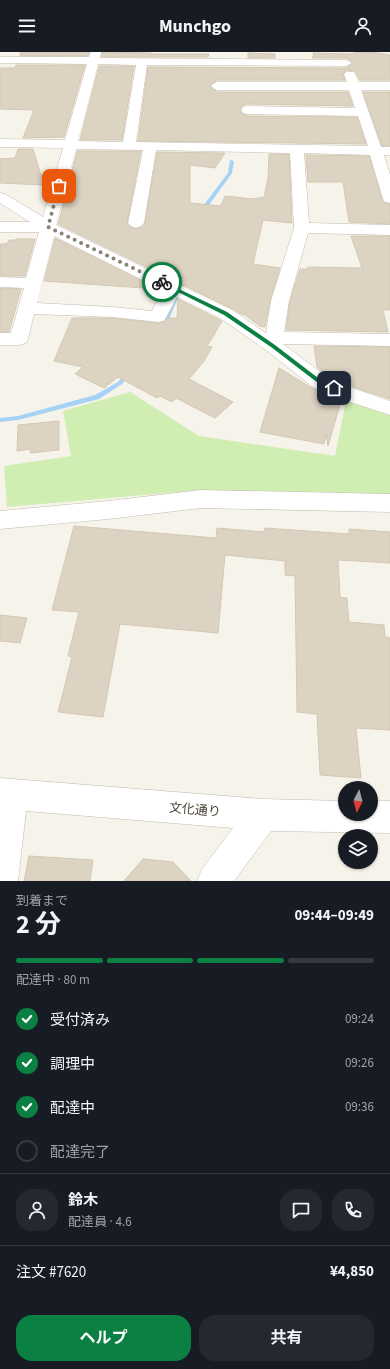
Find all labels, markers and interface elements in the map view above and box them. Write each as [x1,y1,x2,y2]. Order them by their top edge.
text: Munchgo [159,14,231,39]
icon: menu [16,15,38,37]
icon: person [352,15,374,37]
pin [42,169,76,203]
icon: bag [48,175,70,197]
courier [142,262,182,302]
icon: bike [151,271,173,293]
pin [317,371,351,405]
icon: home [323,377,345,399]
north arrow [338,781,378,821]
map controls [338,781,378,869]
street label: 文化通り [168,799,222,821]
button: layers [338,829,378,869]
text: 到着まで [16,892,68,910]
text: 09:44–09:49 [294,905,374,926]
text: 2 分 [16,906,61,943]
text: 配達中 · 80 m [16,971,90,989]
icon: check [16,1008,38,1030]
text: 受付済み [50,1010,110,1031]
text: 09:24 [345,1010,374,1028]
icon: check [16,1052,38,1074]
text: 調理中 [50,1054,95,1075]
text: 09:26 [345,1054,374,1072]
icon: check [16,1096,38,1118]
text: 配達中 [50,1098,95,1119]
text: 09:36 [345,1098,374,1116]
text: 配達完了 [50,1142,110,1163]
button: person [16,1189,58,1231]
button: chat [280,1189,322,1231]
button: phone [332,1189,374,1231]
text: 鈴木 [68,1190,98,1211]
text: 配達員 · 4.6 [68,1213,132,1231]
text: ¥4,850 [330,1261,374,1282]
text: 注文 #7620 [16,1262,86,1283]
button: ヘルプ [16,1315,191,1361]
button: 共有 [199,1315,374,1361]

